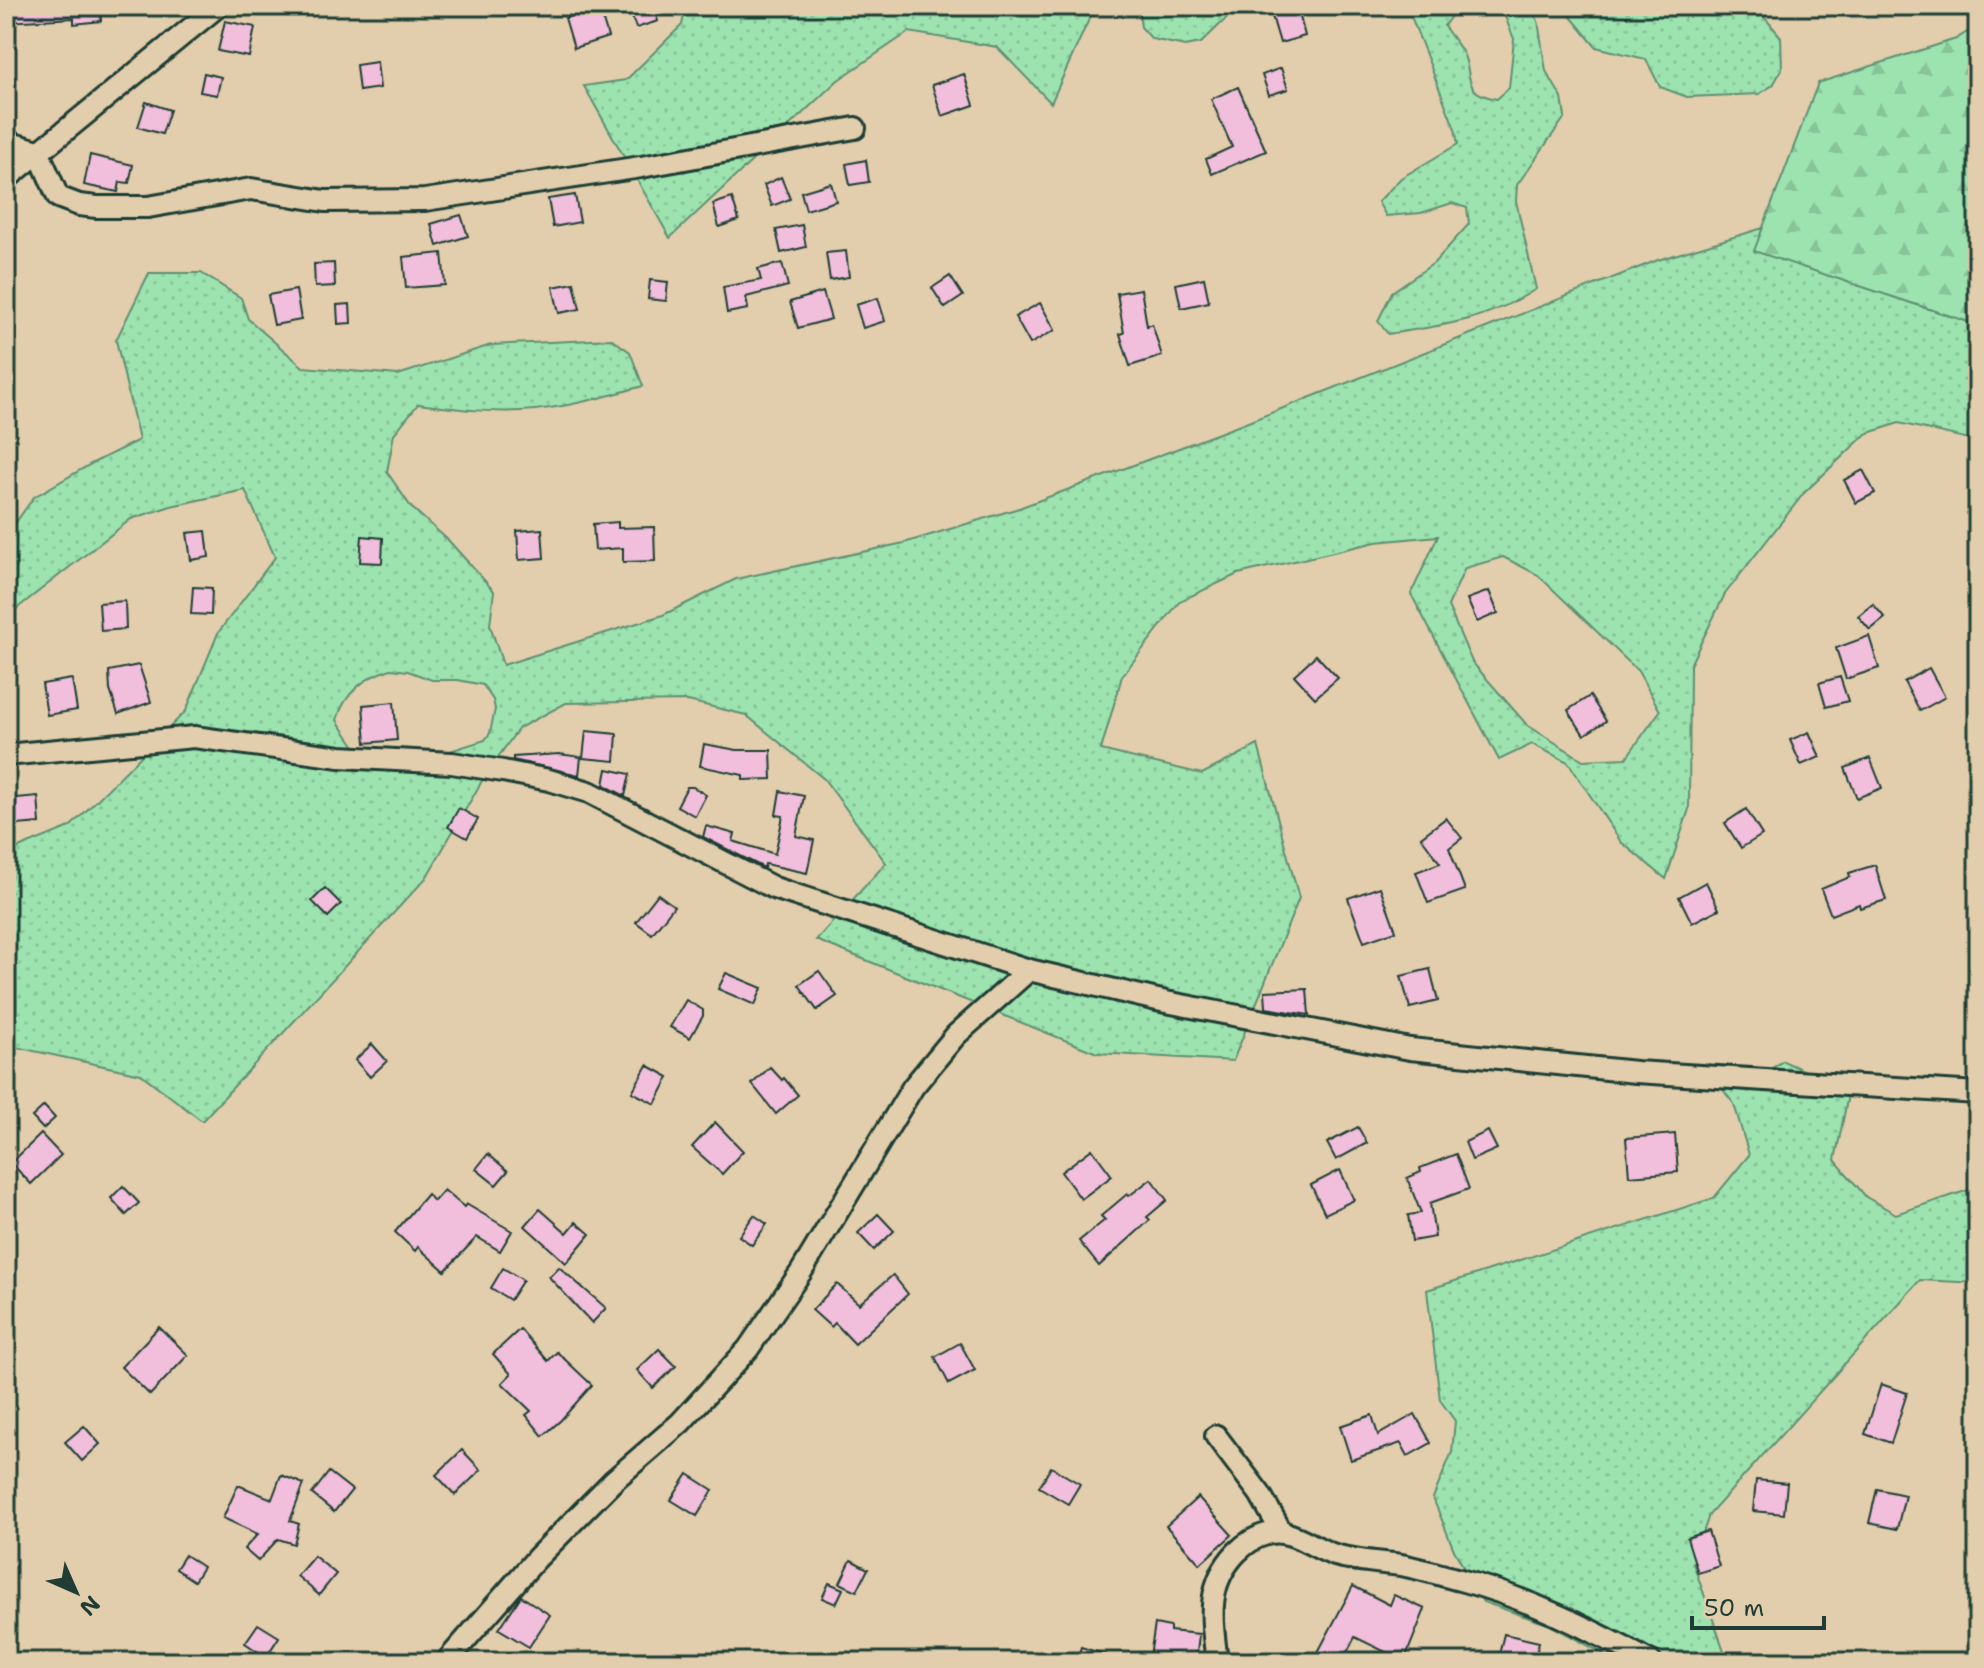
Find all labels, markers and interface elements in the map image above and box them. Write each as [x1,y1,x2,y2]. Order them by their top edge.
north arrow [36,1552,116,1632]
scale bar [1692,1580,1824,1630]
text: N [73,1589,106,1622]
text: 50 m [1704,1592,1764,1624]

